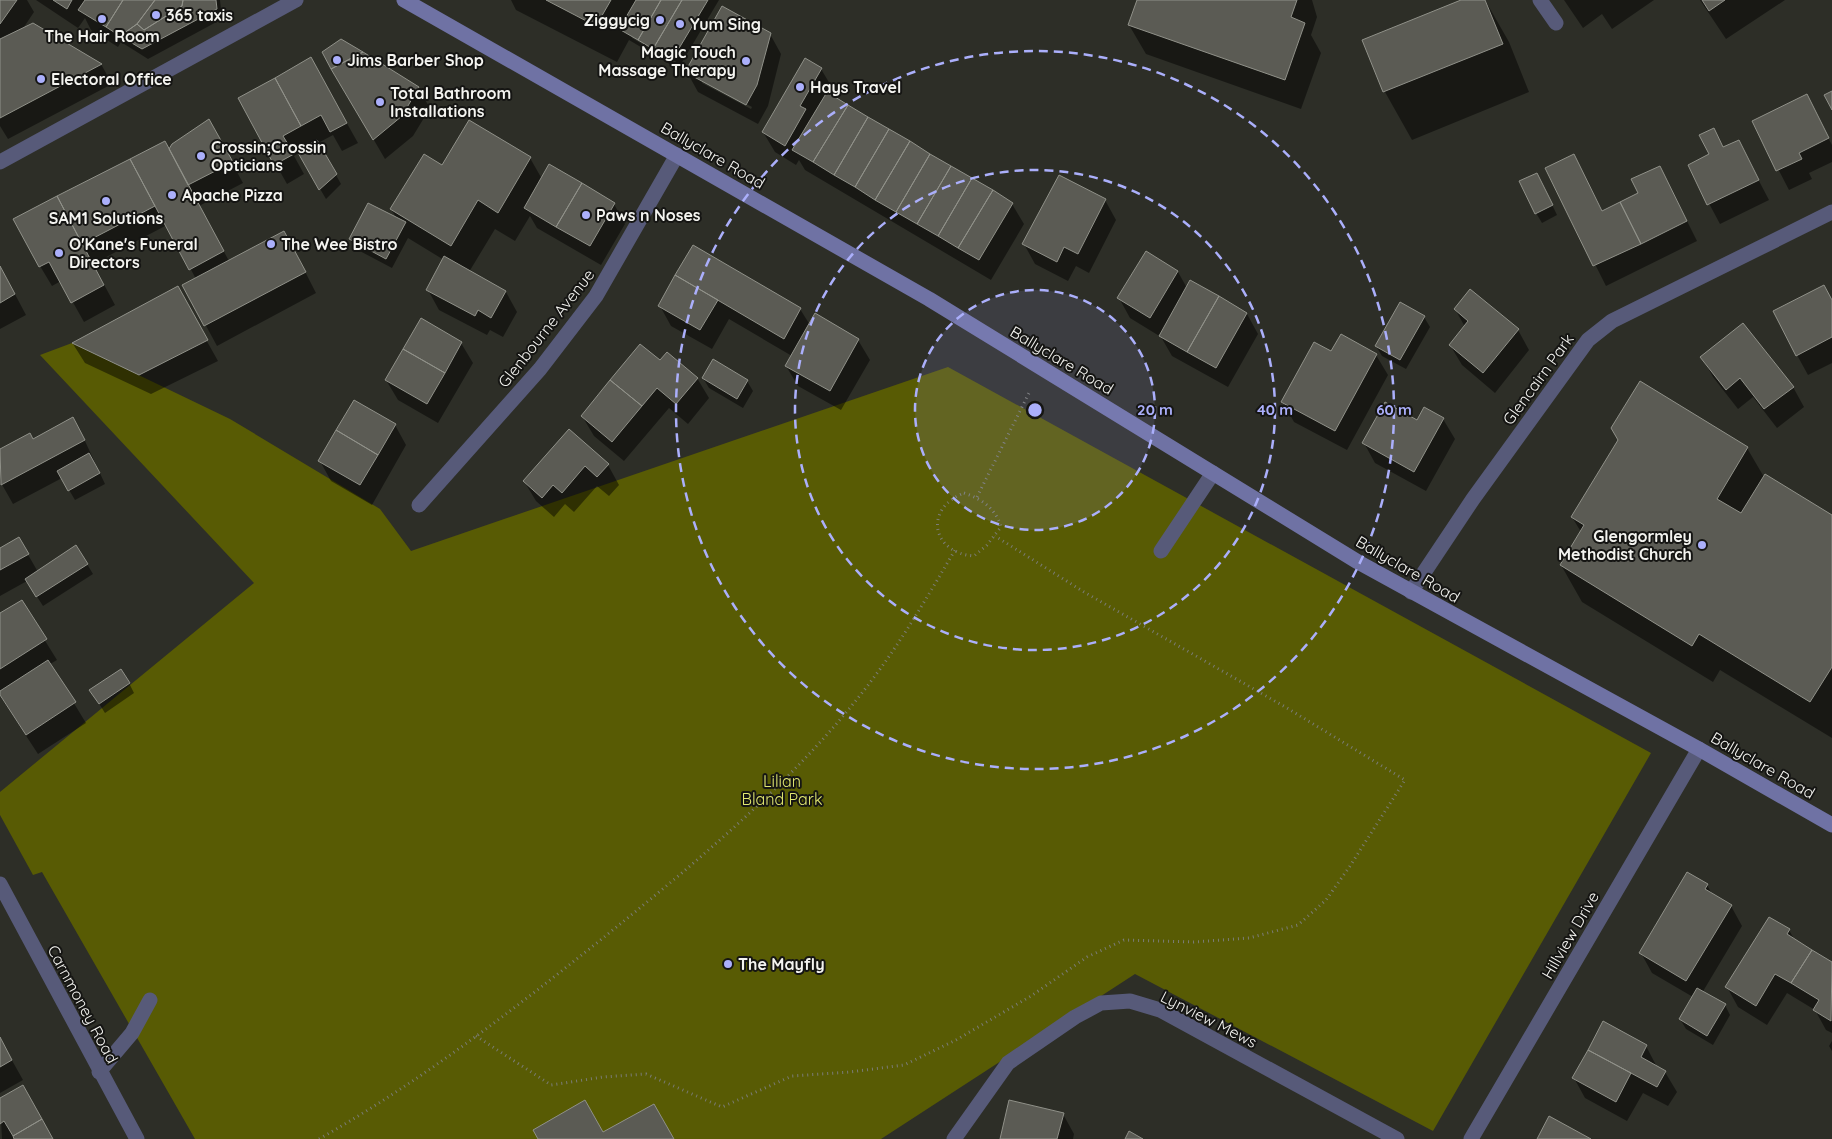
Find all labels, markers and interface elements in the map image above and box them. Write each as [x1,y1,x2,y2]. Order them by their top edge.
place label: 365 taxis [166,5,233,25]
marker: 365 taxis [150,9,162,21]
place label: Ziggycig [584,10,650,30]
marker: The Hair Room [96,13,108,25]
marker: Ziggycig [654,14,666,26]
place label: Yum Sing [690,14,761,34]
marker: Yum Sing [674,18,686,30]
place label: The Hair Room [44,26,160,46]
place label: Magic Touch Massage Therapy [598,42,736,80]
place label: Jims Barber Shop [347,50,484,70]
marker: Jims Barber Shop [331,54,343,66]
marker: Magic Touch Massage Therapy [740,55,752,67]
place label: Electoral Office [51,69,172,89]
marker: Electoral Office [35,73,47,85]
place label: Hays Travel [810,77,901,97]
marker: Hays Travel [794,81,806,93]
place label: Total Bathroom Installations [390,83,511,121]
marker: Total Bathroom Installations [374,96,386,108]
street label: Ballyclare Road [657,117,769,193]
place label: Crossin;Crossin Opticians [211,137,326,175]
marker: Crossin;Crossin Opticians [195,150,207,162]
place label: Apache Pizza [182,185,283,205]
marker: Apache Pizza [166,189,178,201]
marker: SAM1 Solutions [100,195,112,207]
place label: Paws n Noses [596,205,701,225]
place label: SAM1 Solutions [49,208,163,228]
marker: Paws n Noses [580,209,592,221]
place label: O'Kane's Funeral Directors [69,234,198,272]
place label: The Wee Bistro [281,234,398,254]
marker: The Wee Bistro [265,238,277,250]
marker: O'Kane's Funeral Directors [53,247,65,259]
street label: Glenbourne Avenue [494,265,598,391]
street label: Ballyclare Road [1007,321,1117,399]
street label: Glencairn Park [1498,329,1578,429]
text: 20 m [1137,400,1173,419]
text: 40 m [1257,400,1293,419]
text: 60 m [1376,400,1412,419]
centre of rings [1026,401,1044,419]
place label: Glengormley Methodist Church [1558,526,1692,564]
street label: Ballyclare Road [1352,531,1464,607]
marker: Glengormley Methodist Church [1696,539,1708,551]
street label: Ballyclare Road [1707,727,1819,803]
park label: Lilian Bland Park [742,771,822,809]
street label: Hillview Drive [1537,888,1603,982]
street label: Carnmoney Road [43,941,123,1067]
place label: The Mayfly [738,954,825,974]
marker: The Mayfly [722,958,734,970]
street label: Lynview Mews [1157,986,1261,1052]

